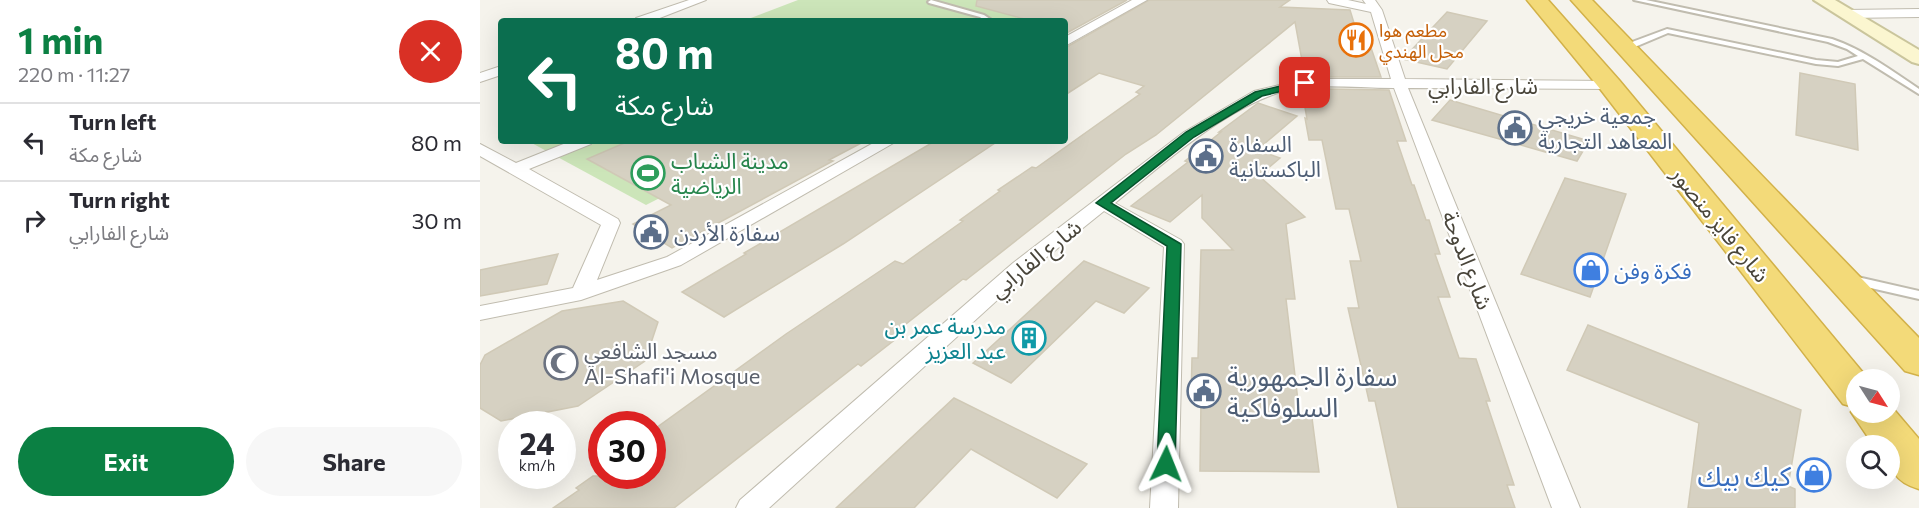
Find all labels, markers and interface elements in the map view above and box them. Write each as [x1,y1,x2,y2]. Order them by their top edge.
text: 1 min [18,17,103,61]
place label: مطعم هوا محل الهندي [1379,19,1464,65]
button: close [399,20,462,83]
restaurant icon: مطعم هوا محل الهندي [1338,22,1374,58]
text: 80 m [615,26,714,78]
icon: left [516,42,594,120]
pin [1279,57,1330,108]
text: 220 m · 11:27 [18,62,130,86]
icon: arrive [1288,66,1321,99]
street label: شارع الفارابي [1428,72,1538,103]
text: شارع مكة [615,88,714,121]
place label: جمعية خريجي المعاهد التجارية [1538,102,1672,155]
text: Turn left [69,108,156,135]
public building icon: جمعية خريجي المعاهد التجارية [1497,110,1533,146]
icon: left [18,126,51,159]
text: 80 m [411,129,462,156]
place label: السفارة الباكستانية [1229,130,1321,182]
public building icon: السفارة الباكستانية [1188,138,1224,174]
text: شارع مكة [69,142,142,166]
place label: مدينة الشباب الرياضية [671,147,789,199]
sports icon: مدينة الشباب الرياضية [630,155,666,191]
street label: شارع فايز منصور [1662,160,1776,290]
text: Turn right [69,186,170,213]
icon: right [18,204,51,237]
text: 30 m [412,207,462,234]
street label: شارع الدوحة [1433,207,1499,314]
street label: شارع الفارابي [984,213,1089,306]
public building icon: سفارة الأردن [633,214,669,250]
place label: سفارة الأردن [674,219,780,247]
text: شارع الفارابي [69,220,169,244]
shop icon: فكرة وفن [1573,252,1609,288]
place label: فكرة وفن [1614,257,1692,284]
place label: مدرسة عمر بن عبد العزيز [884,312,1006,364]
building icon: مدرسة عمر بن عبد العزيز [1011,320,1047,356]
place label: مسجد الشافعي Al-Shafi'i Mosque [584,337,760,389]
mosque icon: مسجد الشافعي Al-Shafi'i Mosque [543,345,579,381]
place label: سفارة الجمهورية السلوفاكية [1227,359,1397,424]
north arrow [1846,369,1900,423]
map controls [1846,369,1900,489]
public building icon: سفارة الجمهورية السلوفاكية [1186,373,1222,409]
speed limit sign: 30 [588,411,666,489]
text: 24 [519,424,555,461]
button: Exit [18,427,234,496]
button: Share [246,427,462,496]
position arrow [1134,432,1198,496]
button: search [1846,435,1900,489]
text: km/h [519,456,555,474]
shop icon: كيك بيك [1796,457,1832,493]
place label: كيك بيك [1698,459,1792,492]

